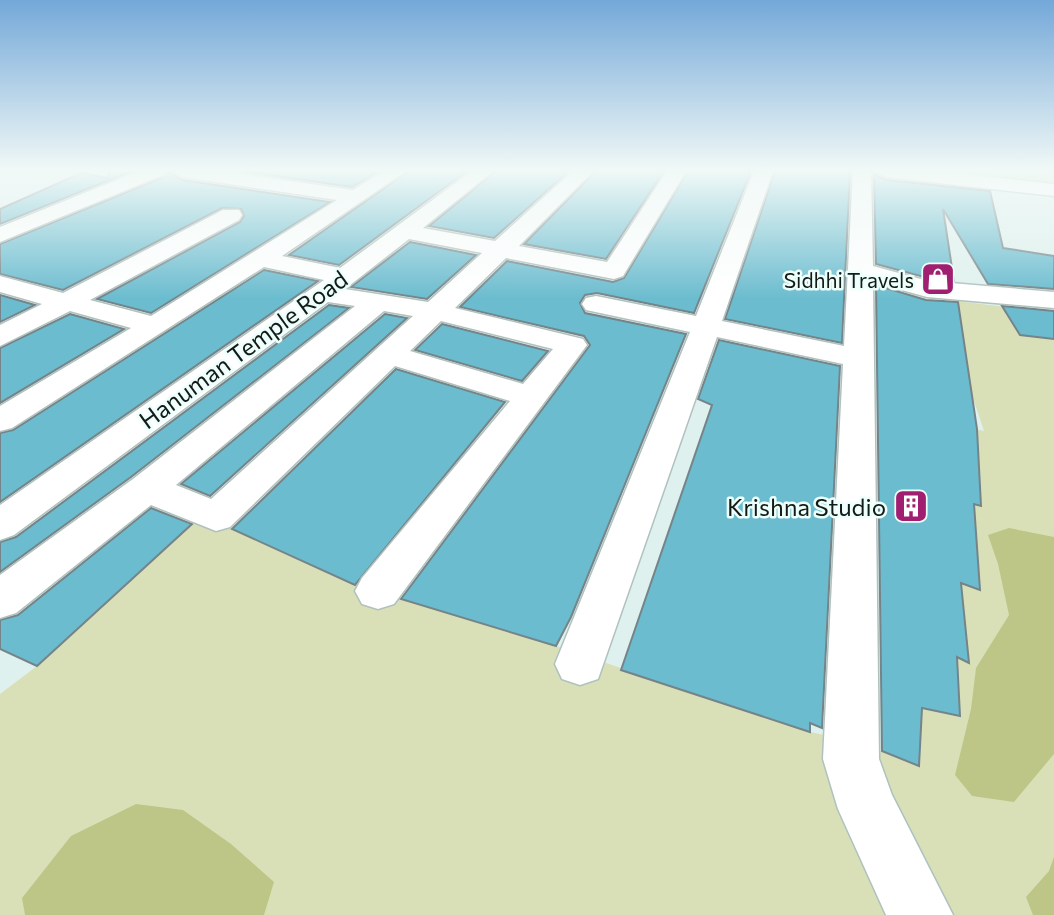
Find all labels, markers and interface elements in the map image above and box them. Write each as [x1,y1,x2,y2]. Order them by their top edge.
shop icon: Sidhhi Travels [919,260,957,298]
street label: Hanuman Temple Road [133,264,353,434]
place label: Sidhhi Travels [784,267,914,292]
building icon: Krishna Studio [892,487,930,525]
place label: Krishna Studio [727,492,886,521]

